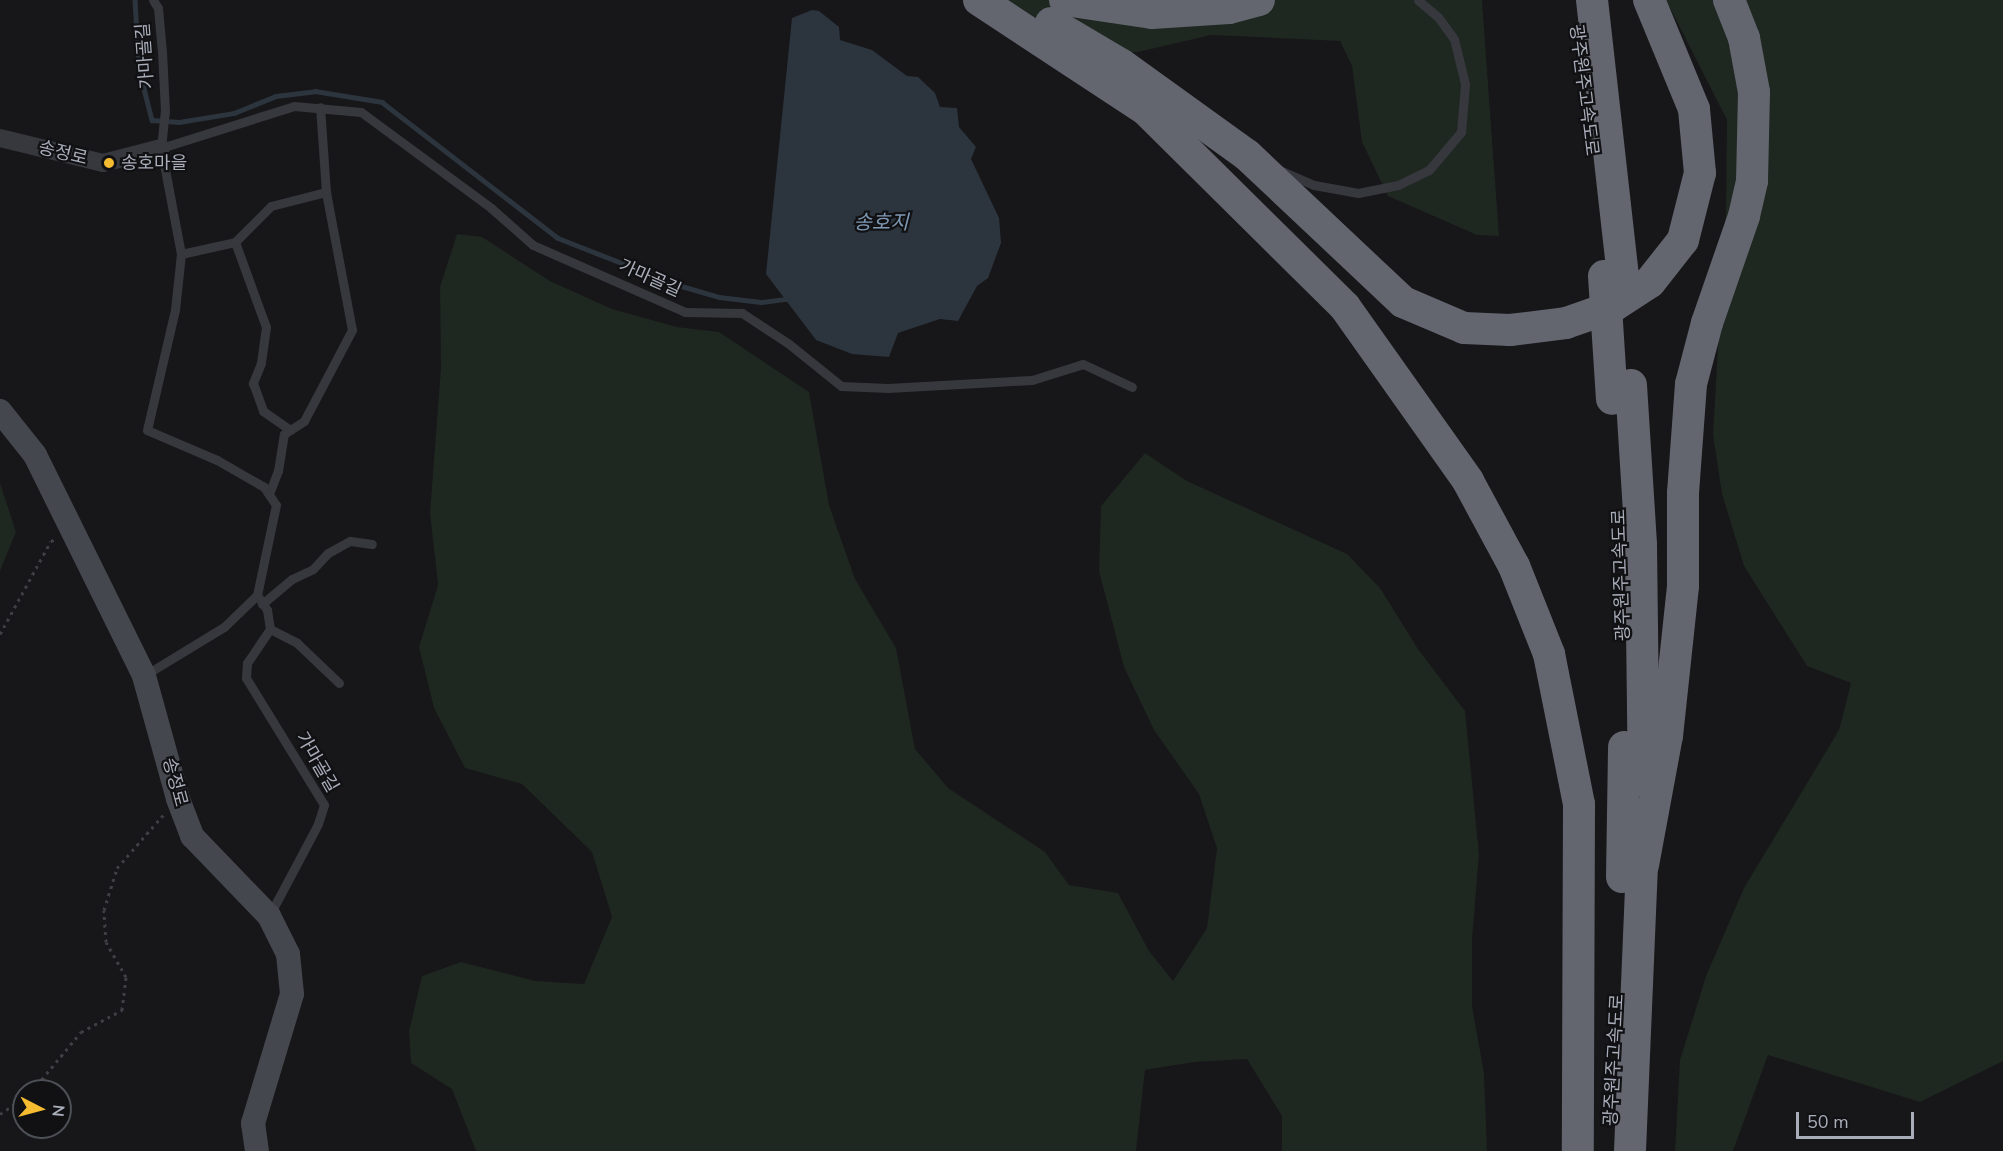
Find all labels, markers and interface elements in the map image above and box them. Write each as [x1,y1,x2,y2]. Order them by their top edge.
street label: 가마골길 [132,22,158,90]
street label: 광주원주고속도로 [1565,23,1603,157]
street label: 송정로 [36,137,90,169]
place label: 송호마을 [121,152,187,174]
marker: 송호마을 [102,156,116,170]
water label: 송호지 [853,210,909,234]
street label: 가마골길 [615,255,685,301]
street label: 광주원주고속도로 [1608,508,1634,642]
street label: 가마골길 [291,728,343,796]
street label: 송정로 [158,755,192,809]
street label: 광주원주고속도로 [1600,993,1628,1127]
north arrow [12,1079,72,1139]
scale bar [1799,1100,1918,1138]
text: N [46,1104,69,1118]
text: 50 m [1807,1110,1849,1134]

